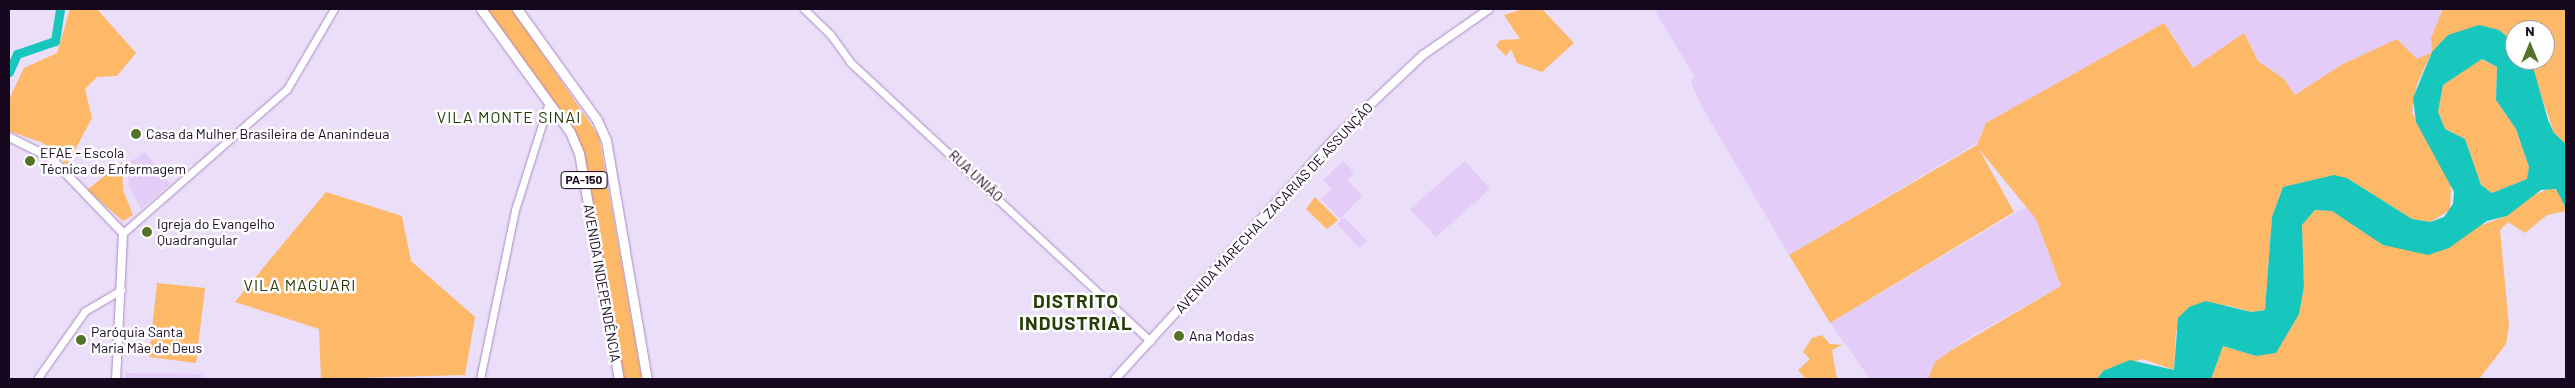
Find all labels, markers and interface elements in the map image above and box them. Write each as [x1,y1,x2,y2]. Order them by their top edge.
north arrow [2505,20,2555,70]
text: N [2525,22,2535,39]
street label: AVENIDA MARECHAL ZACARIAS DE ASSUNÇÃO [1172,99,1376,317]
district label: VILA MONTE SINAI [435,107,583,127]
place label: Casa da Mulher Brasileira de Ananindeua [146,126,389,142]
marker: Casa da Mulher Brasileira de Ananindeua [130,128,142,140]
place label: EFAE - Escola Técnica de Enfermagem [40,145,186,178]
street label: RUA UNIÃO [945,147,1007,205]
marker: EFAE - Escola Técnica de Enfermagem [24,155,36,167]
road number: PA-150 [560,170,608,190]
street label: AVENIDA INDEPENDÊNCIA [580,203,624,363]
place label: Igreja do Evangelho Quadrangular [157,216,275,248]
marker: Igreja do Evangelho Quadrangular [141,226,153,238]
district label: VILA MAGUARI [242,275,358,295]
district label: DISTRITO INDUSTRIAL [1018,290,1134,334]
place label: Paróquia Santa Maria Mãe de Deus [91,324,202,357]
place label: Ana Modas [1189,328,1254,344]
marker: Ana Modas [1173,330,1185,342]
marker: Paróquia Santa Maria Mãe de Deus [75,334,87,346]

